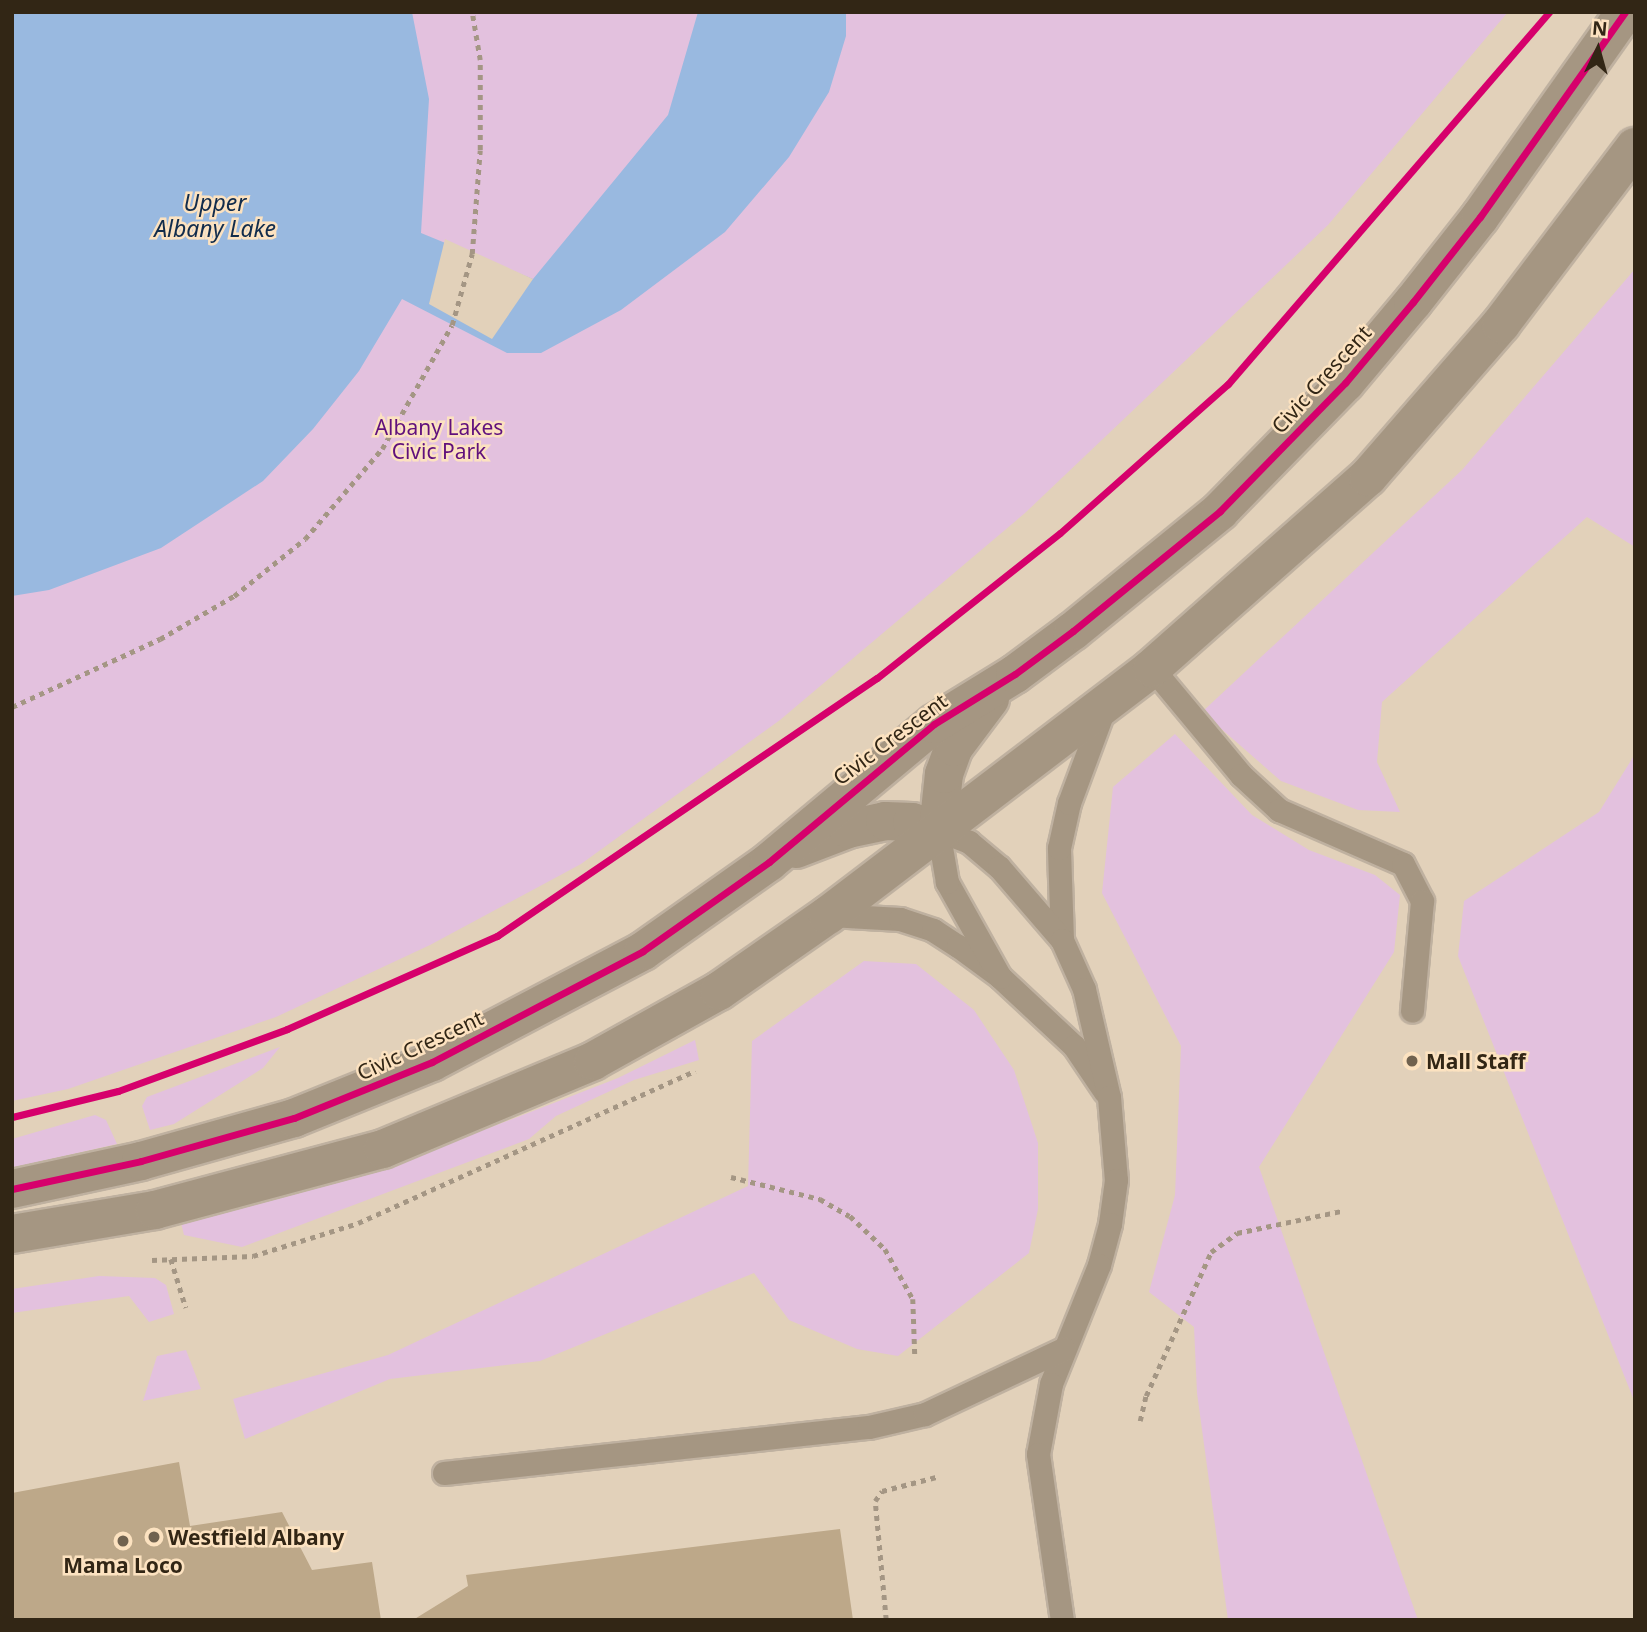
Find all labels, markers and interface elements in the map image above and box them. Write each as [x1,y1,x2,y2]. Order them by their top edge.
north arrow [1563,14,1633,84]
text: N [1591,14,1609,42]
water label: Upper Albany Lake [154,188,276,242]
street label: Civic Crescent [1266,320,1376,438]
park label: Albany Lakes Civic Park [375,414,503,464]
street label: Civic Crescent [828,688,952,790]
street label: Civic Crescent [353,1005,487,1085]
place label: Mall Staff [1426,1048,1526,1074]
marker: Mall Staff [1404,1053,1420,1069]
place label: Westfield Albany [168,1524,344,1550]
marker: Westfield Albany [146,1529,162,1545]
marker: Mama Loco [115,1533,131,1549]
place label: Mama Loco [63,1552,183,1578]

